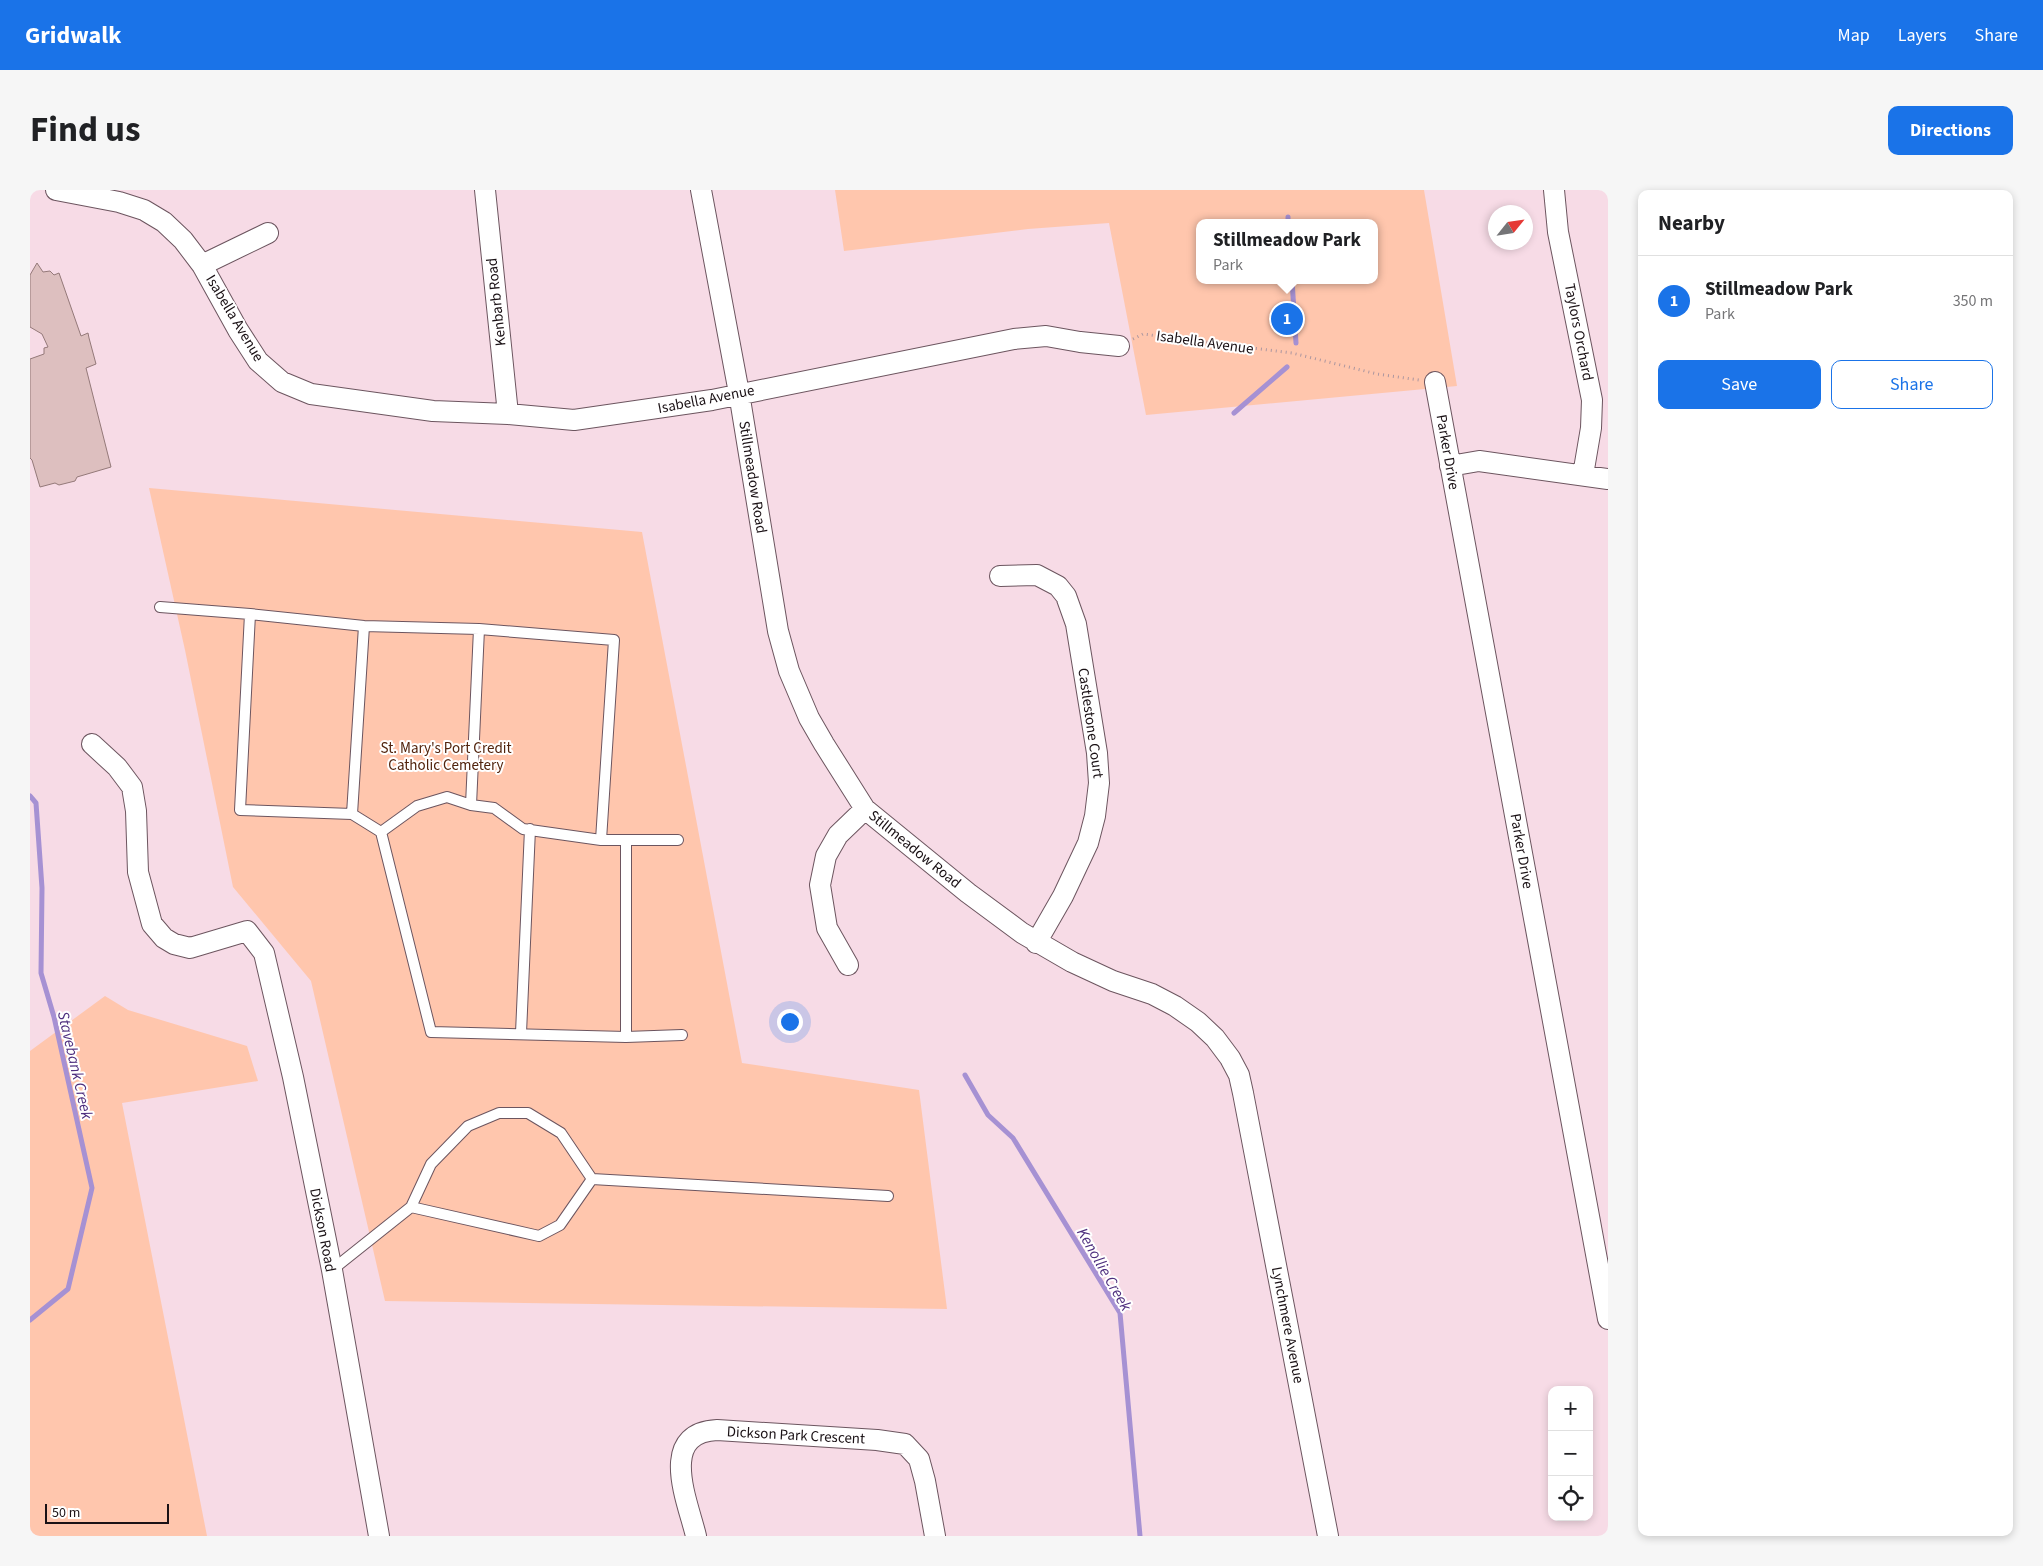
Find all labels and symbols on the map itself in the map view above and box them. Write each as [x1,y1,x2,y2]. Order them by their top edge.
north arrow [1488,205,1533,250]
street label: Kenbarb Road [481,257,512,347]
street label: Isabella Avenue [200,271,269,366]
street label: Taylors Orchard [1559,282,1598,383]
pin: 1 [1271,300,1303,338]
street label: Isabella Avenue [1155,325,1255,360]
street label: Isabella Avenue [656,380,756,419]
street label: Parker Drive [1431,413,1464,491]
street label: Stillmeadow Road [733,419,772,535]
street label: Castlestone Court [1072,667,1109,780]
park label: St. Mary's Port Credit Catholic Cemetery [380,738,512,776]
street label: Stillmeadow Road [864,805,965,893]
street label: Parker Drive [1505,812,1538,890]
water label: Stavebank Creek [52,1009,98,1122]
your location [777,1009,803,1035]
street label: Dickson Road [304,1186,341,1274]
water label: Kenollie Creek [1071,1224,1137,1315]
street label: Lynchmere Avenue [1266,1265,1309,1385]
street label: Dickson Park Crescent [726,1421,866,1450]
scale bar [45,1501,169,1524]

